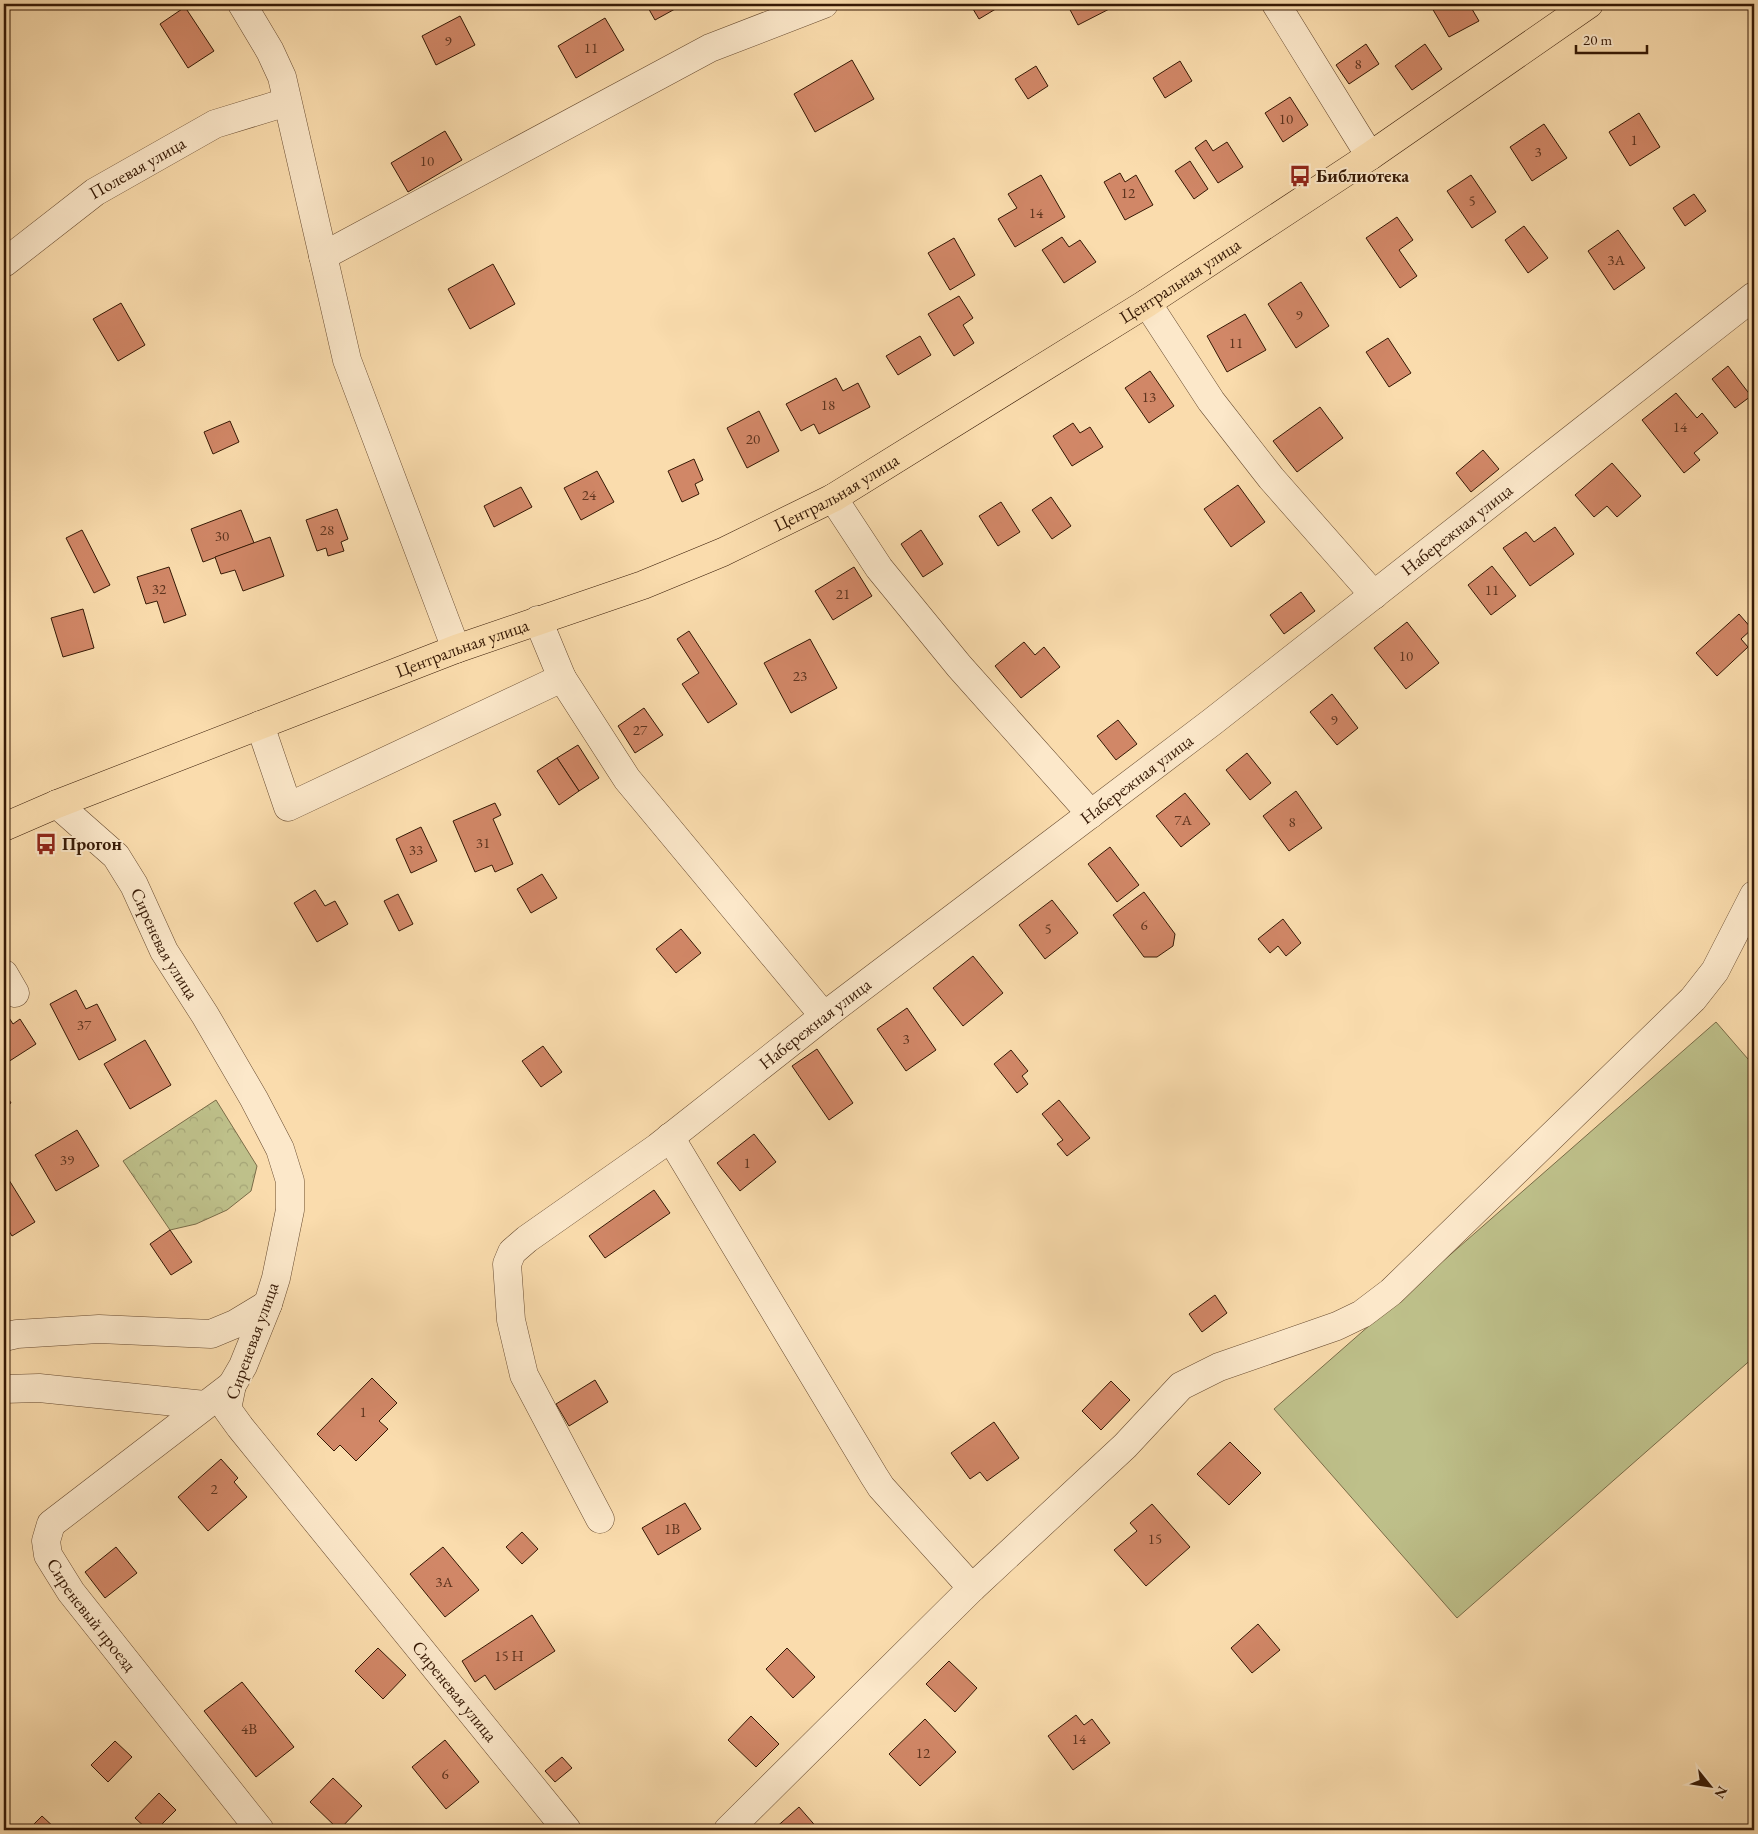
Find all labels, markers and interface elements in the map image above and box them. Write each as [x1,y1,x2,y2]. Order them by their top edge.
scale bar [1576,22,1647,54]
text: 20 m [1583,30,1612,49]
house number: 9 [444,31,452,50]
house number: 11 [584,38,598,57]
house number: 8 [1354,54,1362,73]
house number: 10 [1279,109,1293,128]
house number: 1 [1630,130,1638,149]
street label: Полевая улица [85,131,190,204]
house number: 3 [1534,142,1542,161]
house number: 10 [420,151,434,170]
bus stop icon: Библиотека [1287,163,1313,189]
place label: Библиотека [1316,164,1409,187]
house number: 12 [1121,183,1136,202]
house number: 5 [1468,191,1476,210]
house number: 14 [1029,203,1044,222]
street label: Центральная улица [1115,232,1245,328]
house number: 3А [1607,250,1625,269]
house number: 9 [1295,305,1303,324]
house number: 11 [1229,333,1243,352]
house number: 13 [1142,387,1156,406]
house number: 18 [821,395,835,414]
house number: 14 [1673,417,1688,436]
house number: 20 [746,429,760,448]
street label: Центральная улица [770,448,904,536]
street label: Набережная улица [1396,478,1518,580]
house number: 24 [582,485,597,504]
house number: 28 [320,520,334,539]
house number: 30 [215,526,229,545]
house number: 32 [152,579,167,598]
house number: 11 [1485,580,1499,599]
house number: 21 [836,584,850,603]
street label: Центральная улица [392,613,532,682]
house number: 10 [1399,646,1413,665]
house number: 23 [793,666,807,685]
house number: 9 [1330,710,1338,729]
house number: 27 [633,720,648,739]
street label: Набережная улица [1075,728,1198,829]
house number: 7А [1174,810,1192,829]
house number: 8 [1288,812,1296,831]
bus stop icon: Прогон [33,831,59,857]
place label: Прогон [62,832,122,855]
house number: 31 [476,833,490,852]
house number: 33 [409,840,423,859]
street label: Сиреневая улица [126,884,205,1004]
house number: 6 [1140,915,1148,934]
house number: 5 [1044,919,1052,938]
street label: Набережная улица [754,972,876,1074]
house number: 37 [77,1015,92,1034]
house number: 3 [902,1029,910,1048]
house number: 39 [60,1150,74,1169]
house number: 1 [743,1153,751,1172]
street label: Сиреневая улица [220,1278,284,1403]
house number: 1 [359,1402,367,1421]
house number: 2 [210,1479,218,1498]
house number: 1В [664,1519,680,1538]
house number: 15 [1148,1529,1162,1548]
street label: Сиреневый проезд [42,1554,142,1676]
house number: 3А [435,1572,453,1591]
street label: Сиреневая улица [407,1636,503,1747]
house number: 15 Н [494,1646,524,1665]
house number: 4В [241,1719,257,1738]
house number: 14 [1072,1729,1087,1748]
house number: 12 [916,1743,931,1762]
north arrow [1686,1762,1736,1812]
house number: 6 [441,1764,449,1783]
text: N [1710,1783,1732,1802]

